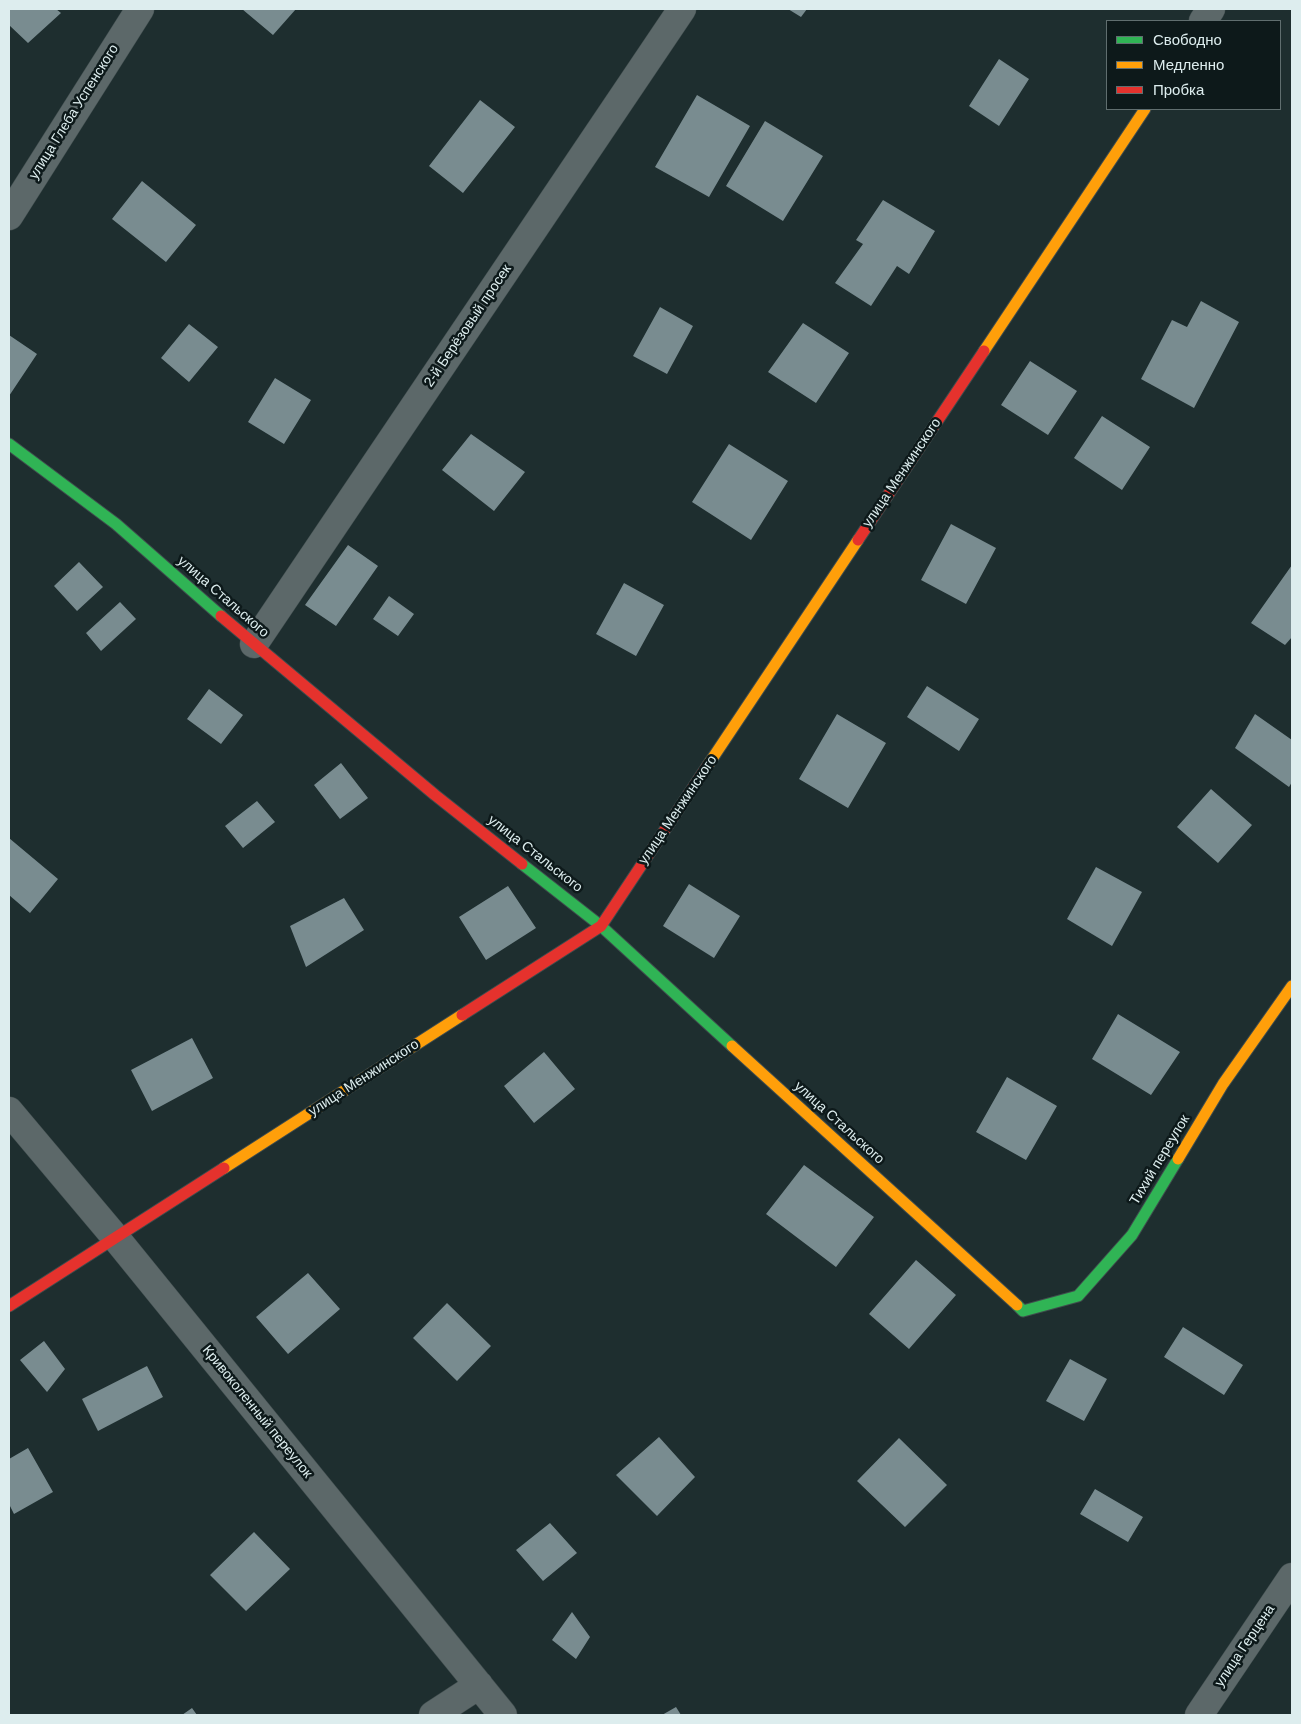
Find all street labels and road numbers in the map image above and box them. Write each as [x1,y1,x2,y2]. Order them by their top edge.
street label: улица Глеба Успенского [26,41,122,183]
street label: 2-й Берёзовый просек [421,262,515,390]
street label: улица Менжинского [859,415,945,531]
street label: улица Стальского [174,553,272,641]
street label: улица Менжинского [635,752,721,868]
street label: улица Стальского [484,812,586,896]
street label: улица Менжинского [306,1036,422,1120]
street label: улица Стальского [790,1078,888,1168]
street label: Тихий переулок [1127,1112,1193,1208]
street label: Кривоколенный переулок [198,1342,316,1482]
street label: улица Герцена [1211,1602,1279,1690]

